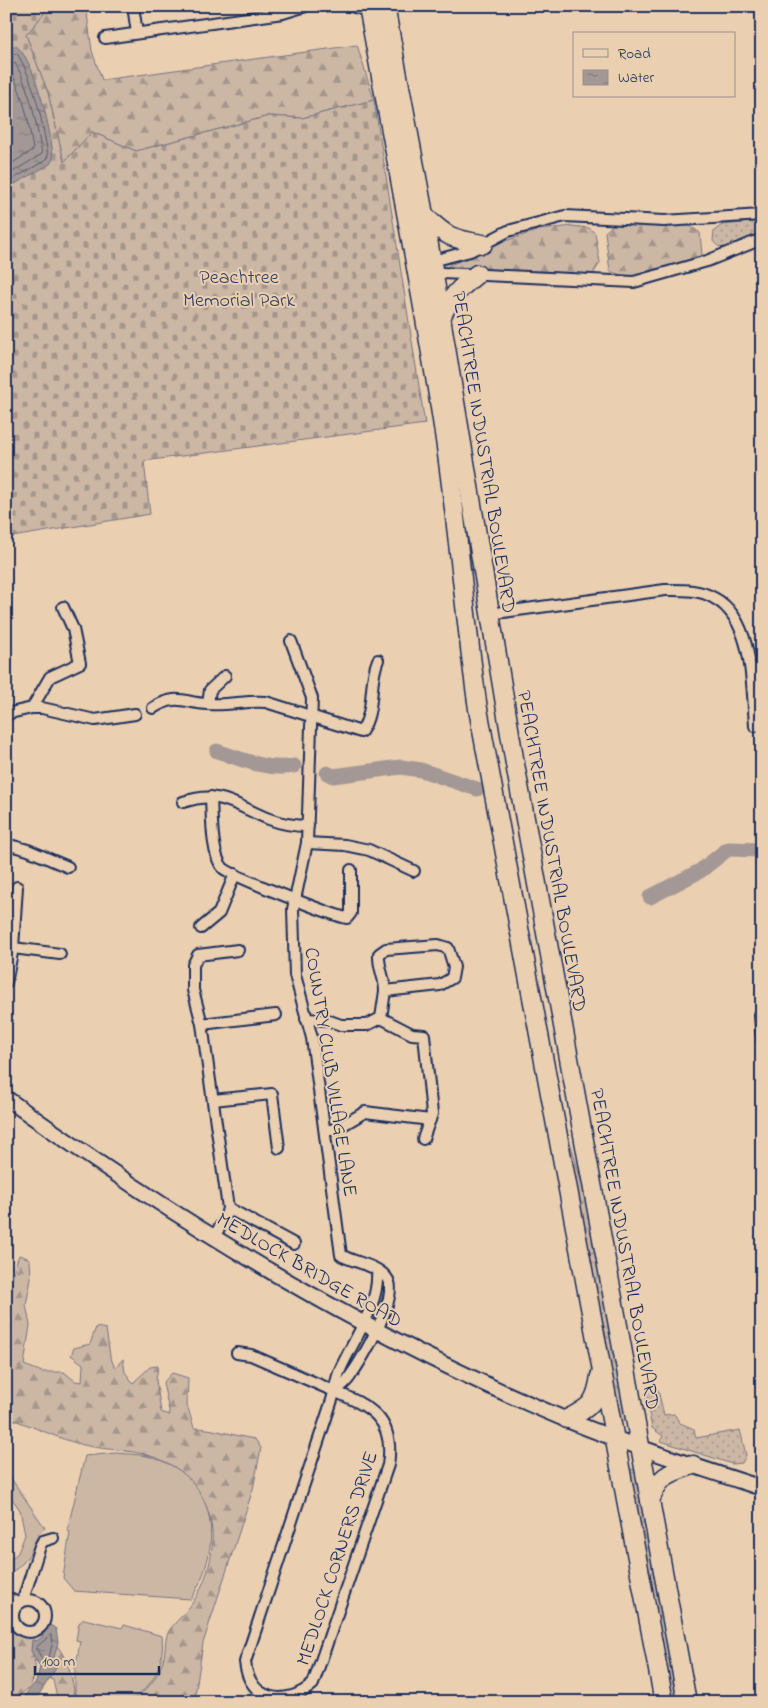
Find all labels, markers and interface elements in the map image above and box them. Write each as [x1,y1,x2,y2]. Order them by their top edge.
legend [573,32,736,98]
text: Road [618,43,651,65]
text: Water [618,67,654,89]
park label: Peachtree Memorial Park [183,264,295,316]
street label: PEACHTREE INDUSTRIAL BOULEVARD [443,289,522,616]
street label: PEACHTREE INDUSTRIAL BOULEVARD [508,689,593,1014]
street label: COUNTRY CLUB VILLAGE LANE [295,946,364,1199]
street label: PEACHTREE INDUSTRIAL BOULEVARD [581,1087,666,1412]
street label: MEDLOCK BRIDGE ROAD [211,1206,407,1336]
street label: MEDLOCK CORNERS DRIVE [290,1448,387,1670]
scale bar [35,1643,159,1675]
text: 100 m [42,1651,75,1673]

